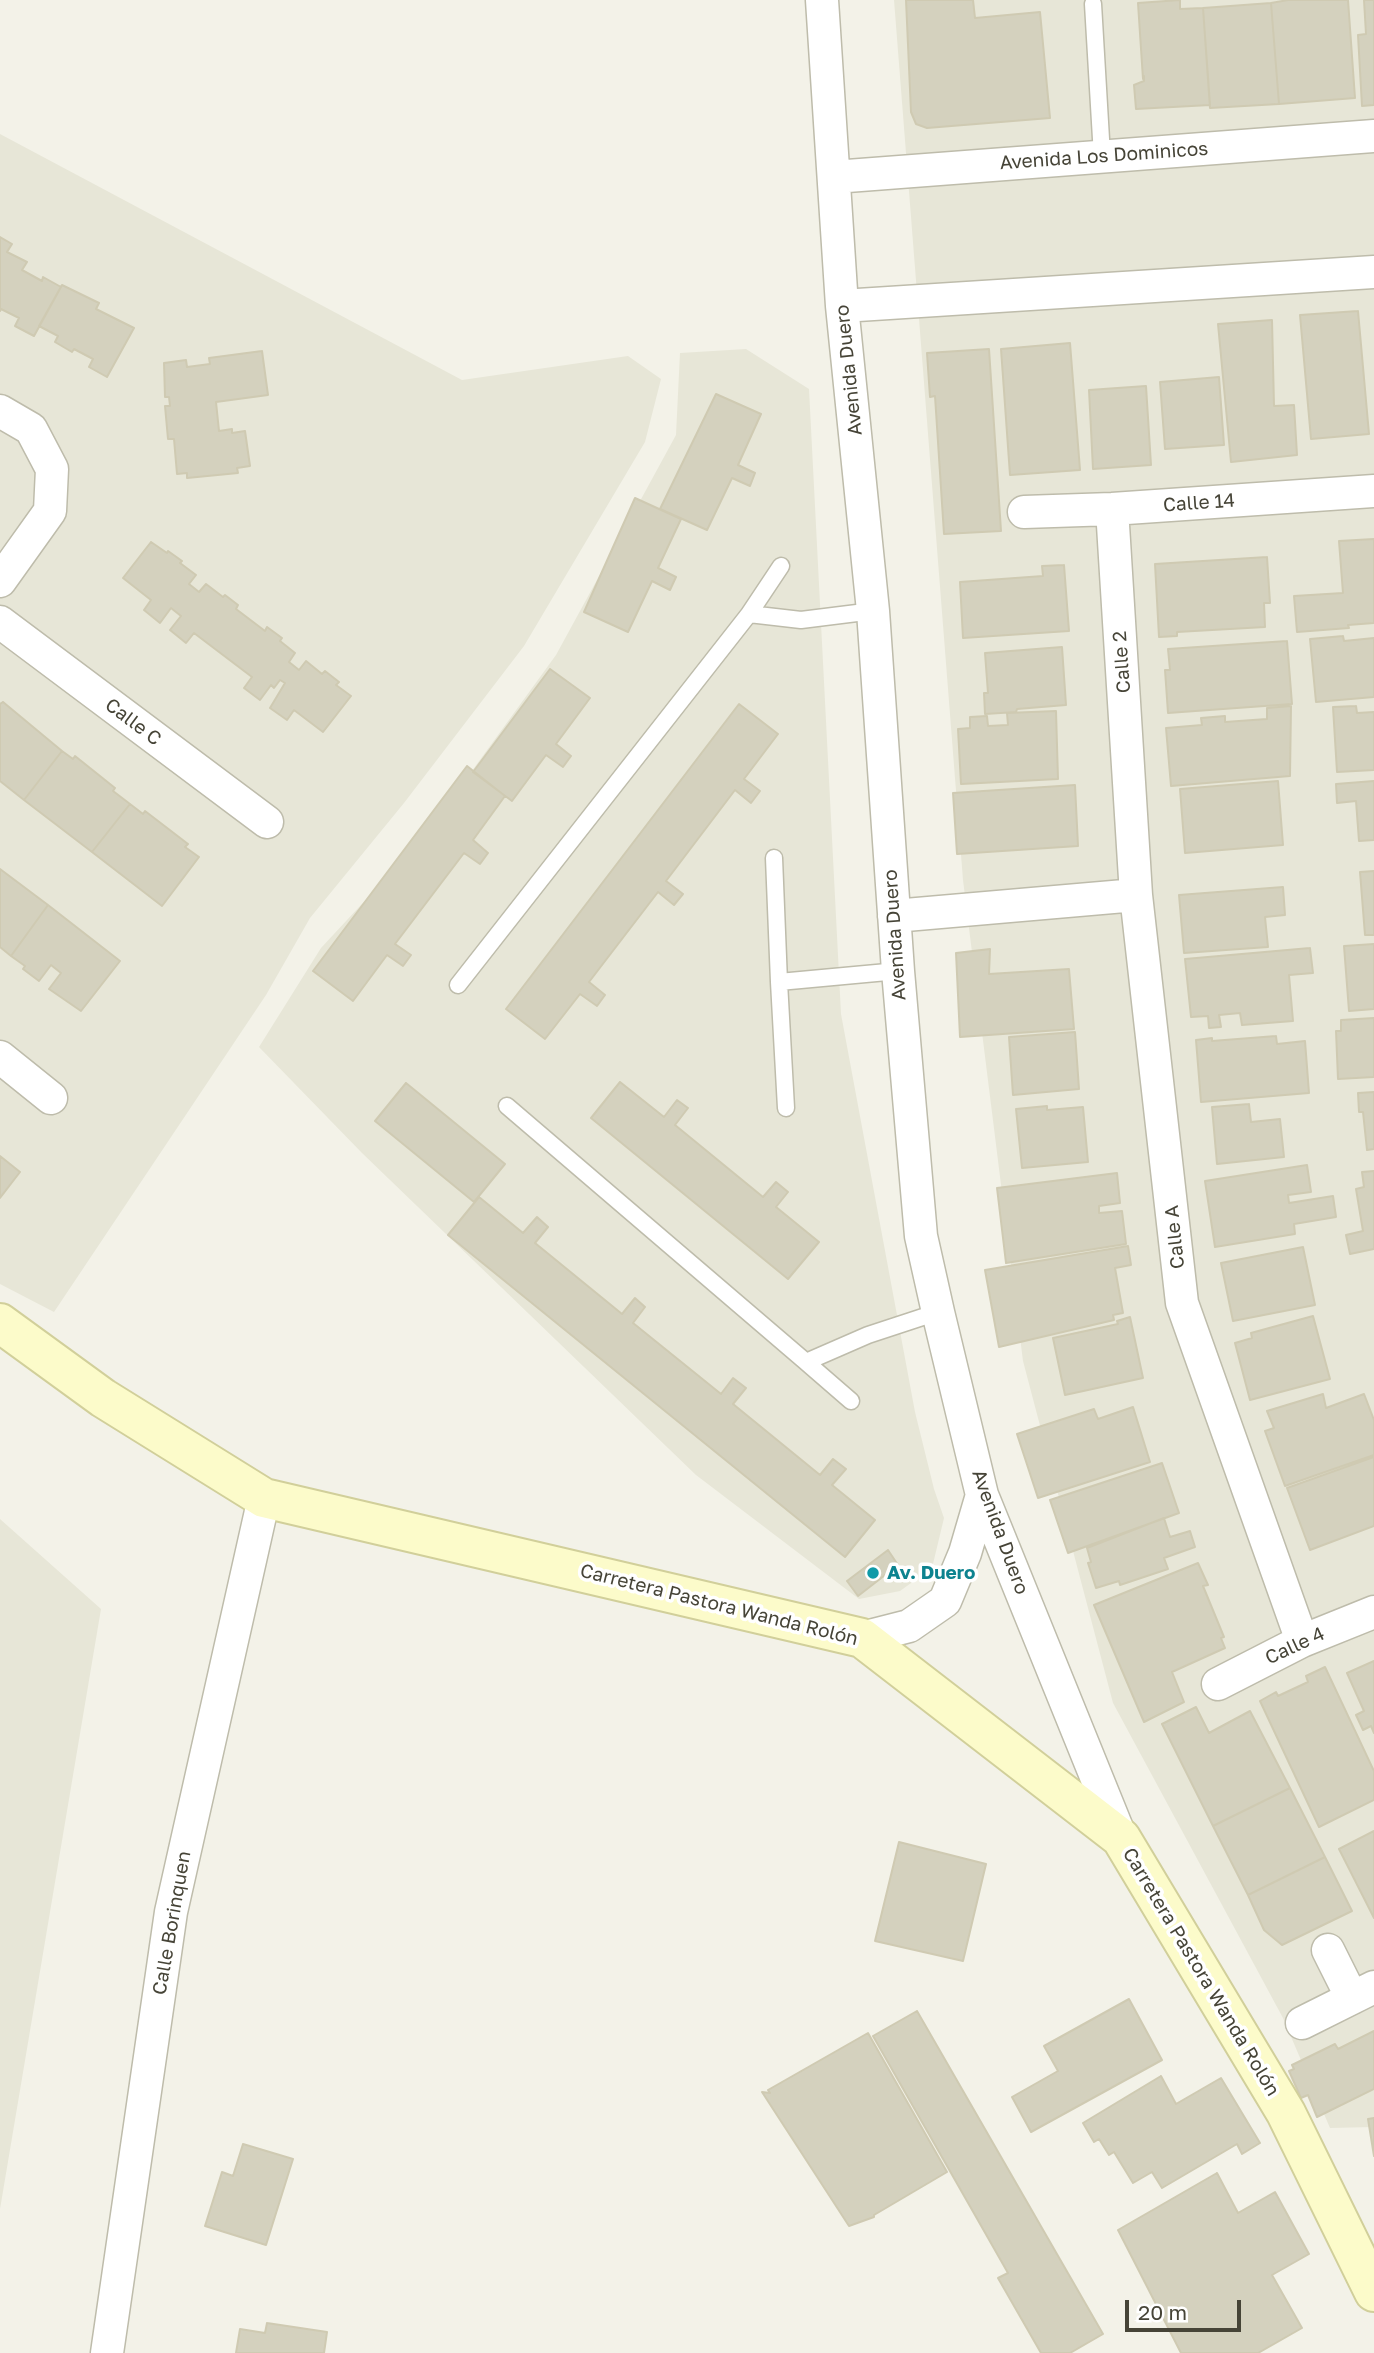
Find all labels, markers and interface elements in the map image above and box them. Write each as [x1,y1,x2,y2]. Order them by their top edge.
street label: Avenida Los Dominicos [999,137,1209,175]
street label: Avenida Duero [831,304,867,436]
street label: Calle 14 [1162,489,1236,517]
street label: Calle 2 [1108,630,1136,694]
street label: Calle C [100,694,166,750]
street label: Avenida Duero [879,869,911,1001]
street label: Calle A [1160,1204,1190,1270]
street label: Avenida Duero [967,1466,1033,1598]
street label: Carretera Pastora Wanda Rolón [578,1559,860,1651]
place label: Av. Duero [887,1562,975,1584]
marker: Av. Duero [865,1565,881,1581]
street label: Calle 4 [1262,1622,1328,1670]
street label: Carretera Pastora Wanda Rolón [1118,1844,1284,2100]
street label: Calle Borinquen [148,1849,196,1997]
scale bar [1129,2286,1244,2330]
text: 20 m [1138,2299,1187,2325]

